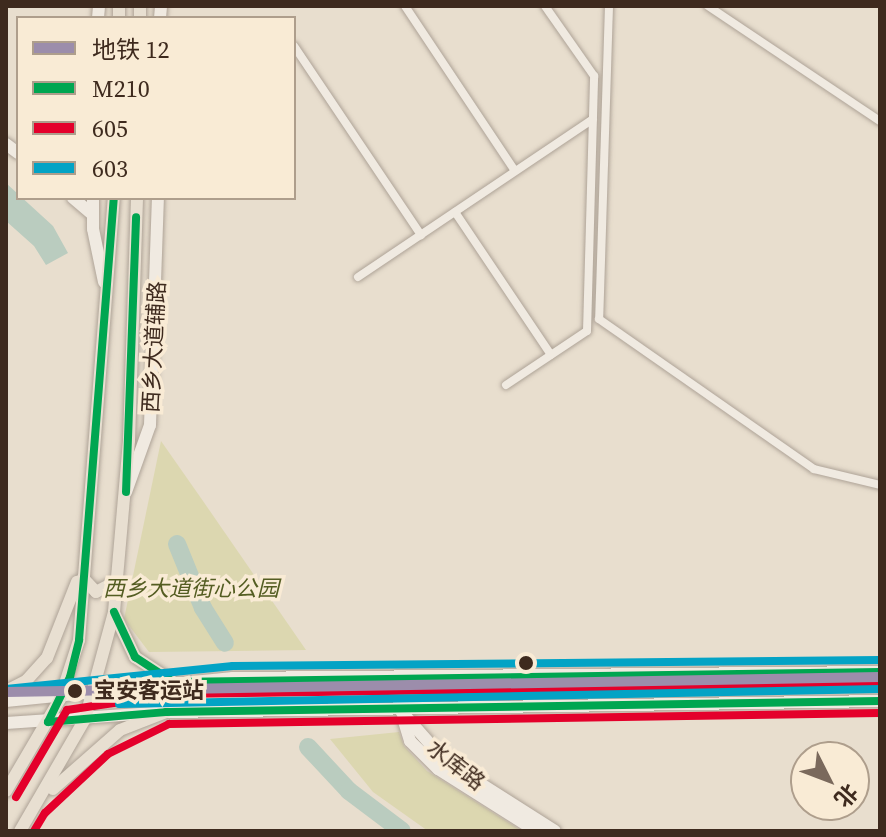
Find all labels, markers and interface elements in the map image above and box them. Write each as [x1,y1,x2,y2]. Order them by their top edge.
legend [16,16,296,200]
text: 地铁 12 [92,33,170,66]
text: M210 [92,72,150,105]
text: 605 [92,112,128,145]
text: 603 [92,152,128,185]
street label: 西乡大道辅路 [137,280,171,414]
park label: 西乡大道街心公园 [103,576,279,602]
unlabelled marker [518,655,534,671]
place label: 宝安客运站 [94,678,204,704]
marker: 宝安客运站 [63,679,87,703]
street label: 水库路 [422,734,490,796]
north arrow [790,741,870,821]
text: 北 [828,777,865,814]

